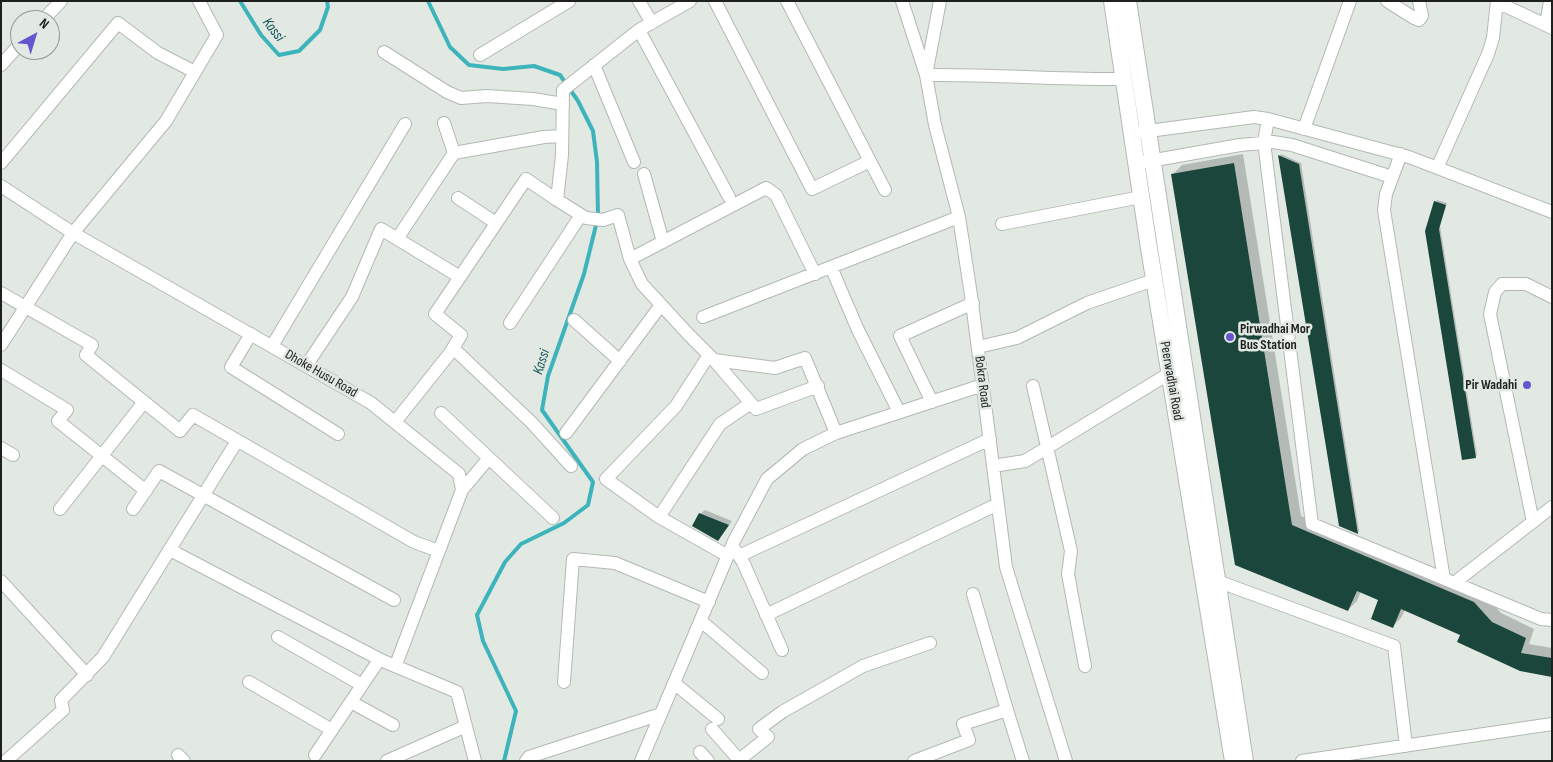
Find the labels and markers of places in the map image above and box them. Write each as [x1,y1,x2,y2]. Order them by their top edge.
place label: Pirwadhai Mor Bus Station [1240,321,1310,354]
marker: Pirwadhai Mor Bus Station [1224,331,1236,343]
place label: Pir Wadahi [1465,377,1517,393]
marker: Pir Wadahi [1521,379,1533,391]

